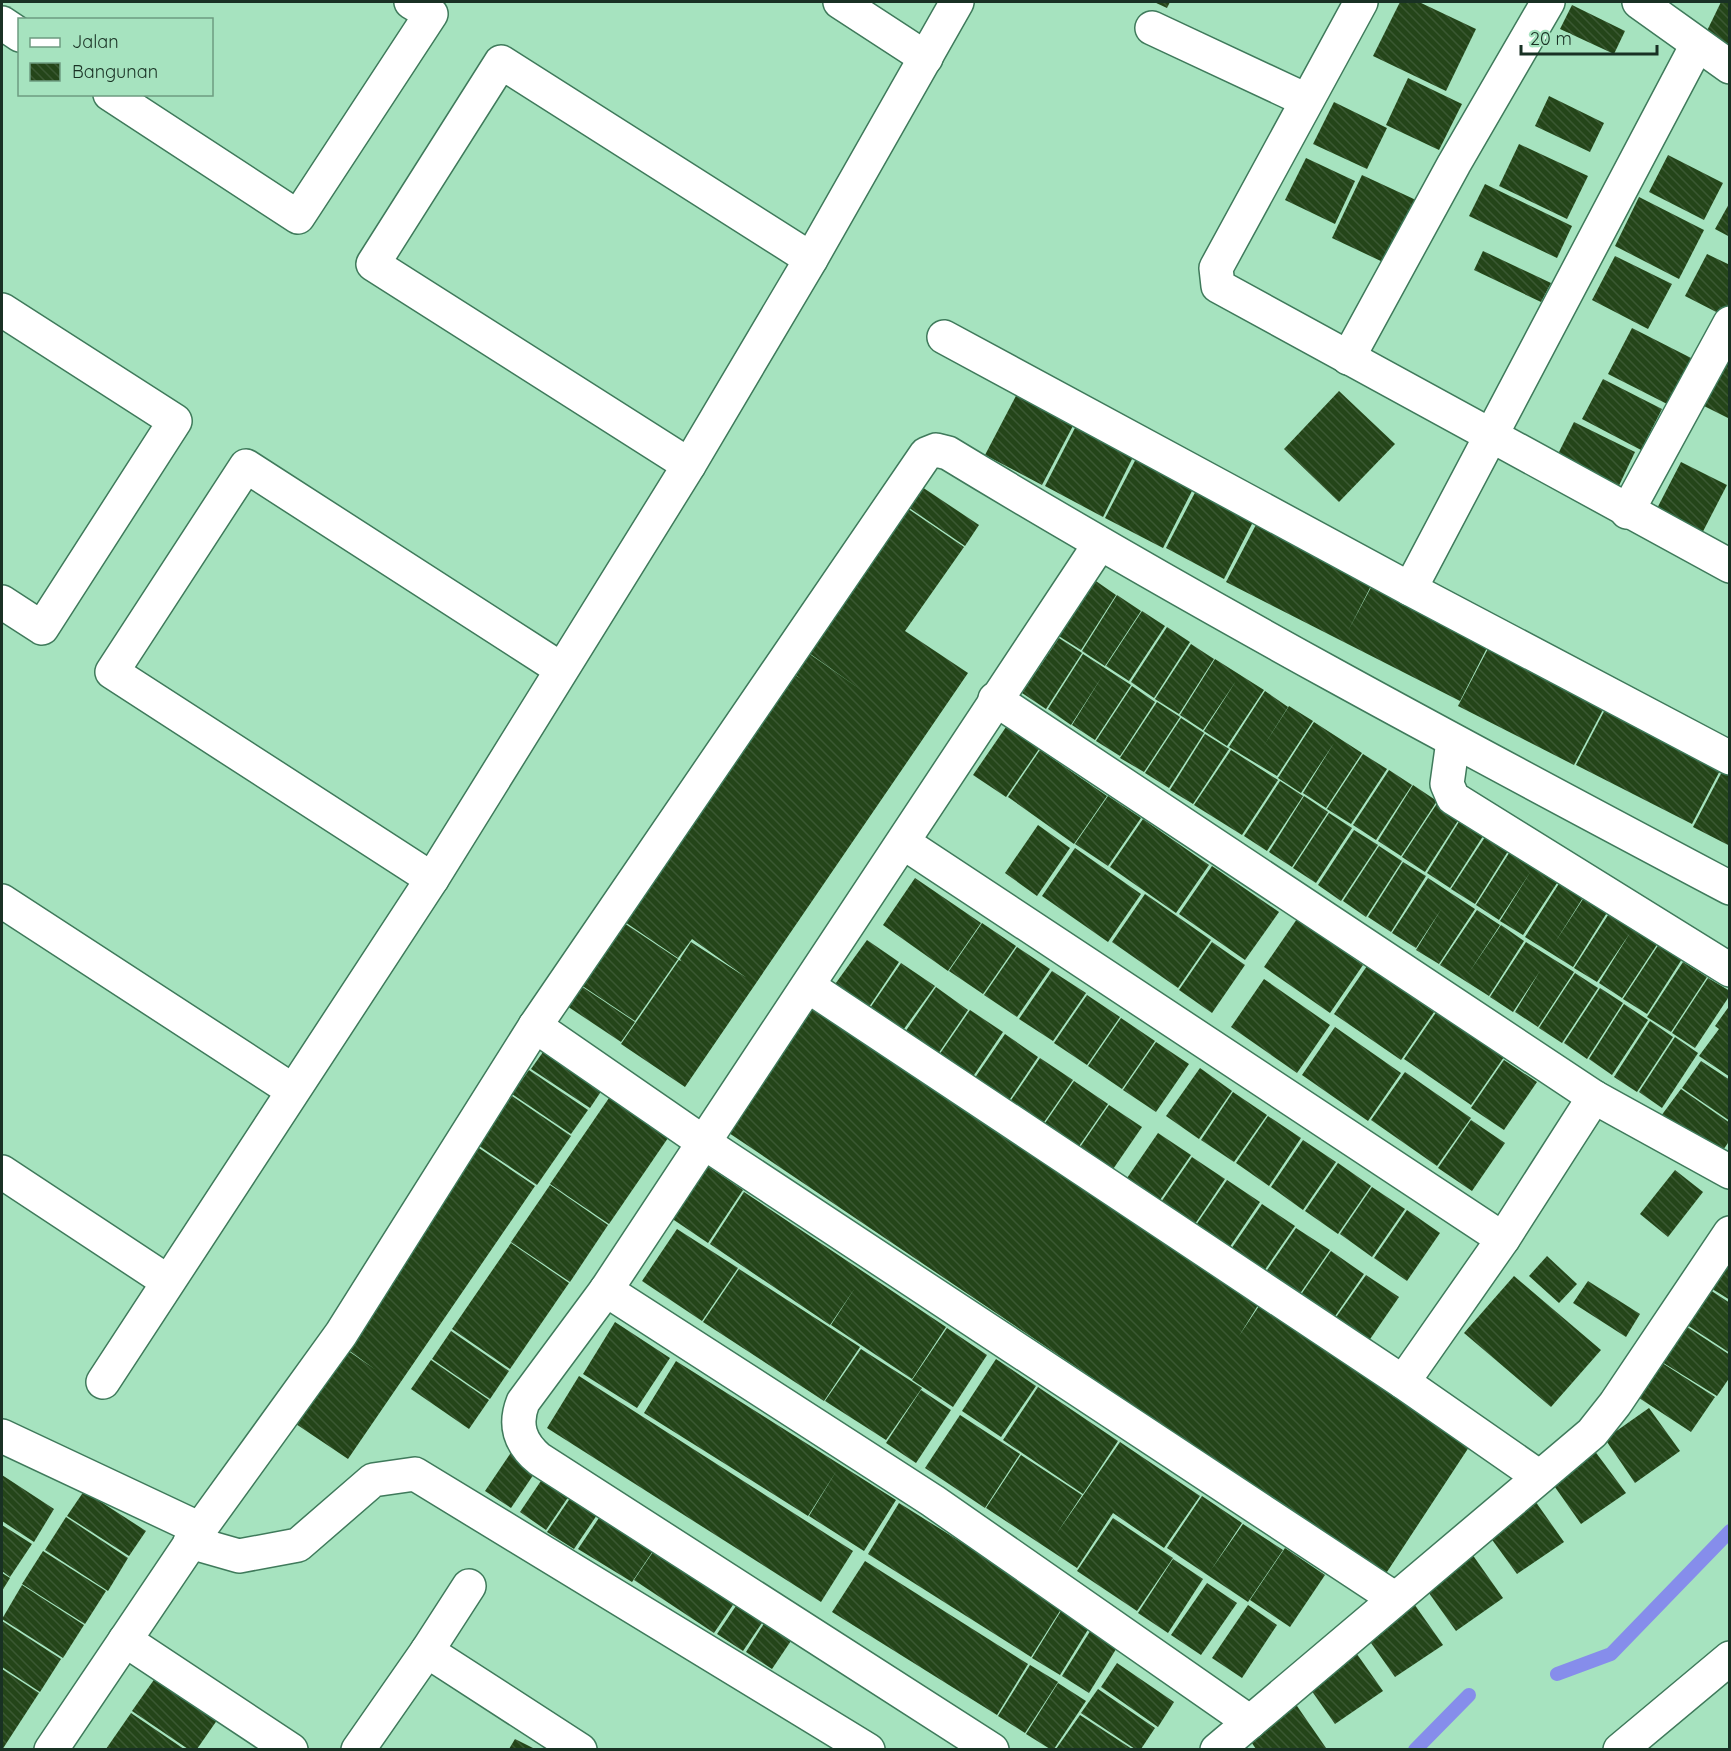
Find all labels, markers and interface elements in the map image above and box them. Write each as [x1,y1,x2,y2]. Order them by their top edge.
legend [18,18,213,96]
scale bar [1521,18,1658,56]
text: 20 m [1530,27,1572,50]
text: Jalan [72,30,119,53]
text: Bangunan [72,60,158,83]

